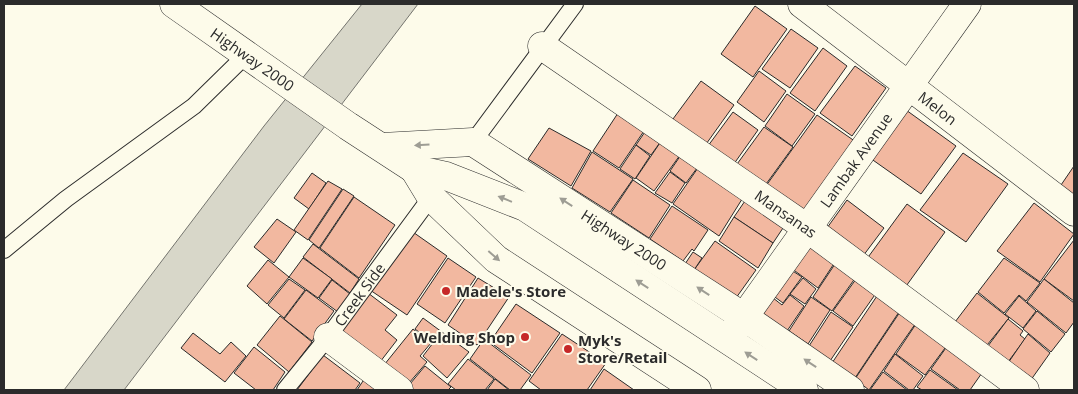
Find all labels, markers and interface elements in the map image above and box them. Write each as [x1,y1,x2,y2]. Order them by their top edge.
street label: Highway 2000 [207,23,298,95]
street label: Melon [914,87,961,129]
street label: Lambak Avenue [815,109,896,211]
one-way arrow [413,141,429,149]
street label: Mansanas [751,185,821,242]
one-way arrow [497,195,512,203]
one-way arrow [560,198,573,207]
street label: Highway 2000 [578,205,671,275]
one-way arrow [487,250,499,262]
street label: Creek Side [329,259,389,330]
one-way arrow [636,279,649,289]
place label: Madele's Store [456,281,566,301]
marker: Madele's Store [440,285,452,297]
one-way arrow [696,286,709,295]
place label: Welding Shop [414,327,515,347]
place label: Myk's Store/Retail [578,330,667,367]
marker: Welding Shop [519,331,531,343]
marker: Myk's Store/Retail [562,343,574,355]
one-way arrow [744,351,757,360]
one-way arrow [803,358,817,368]

